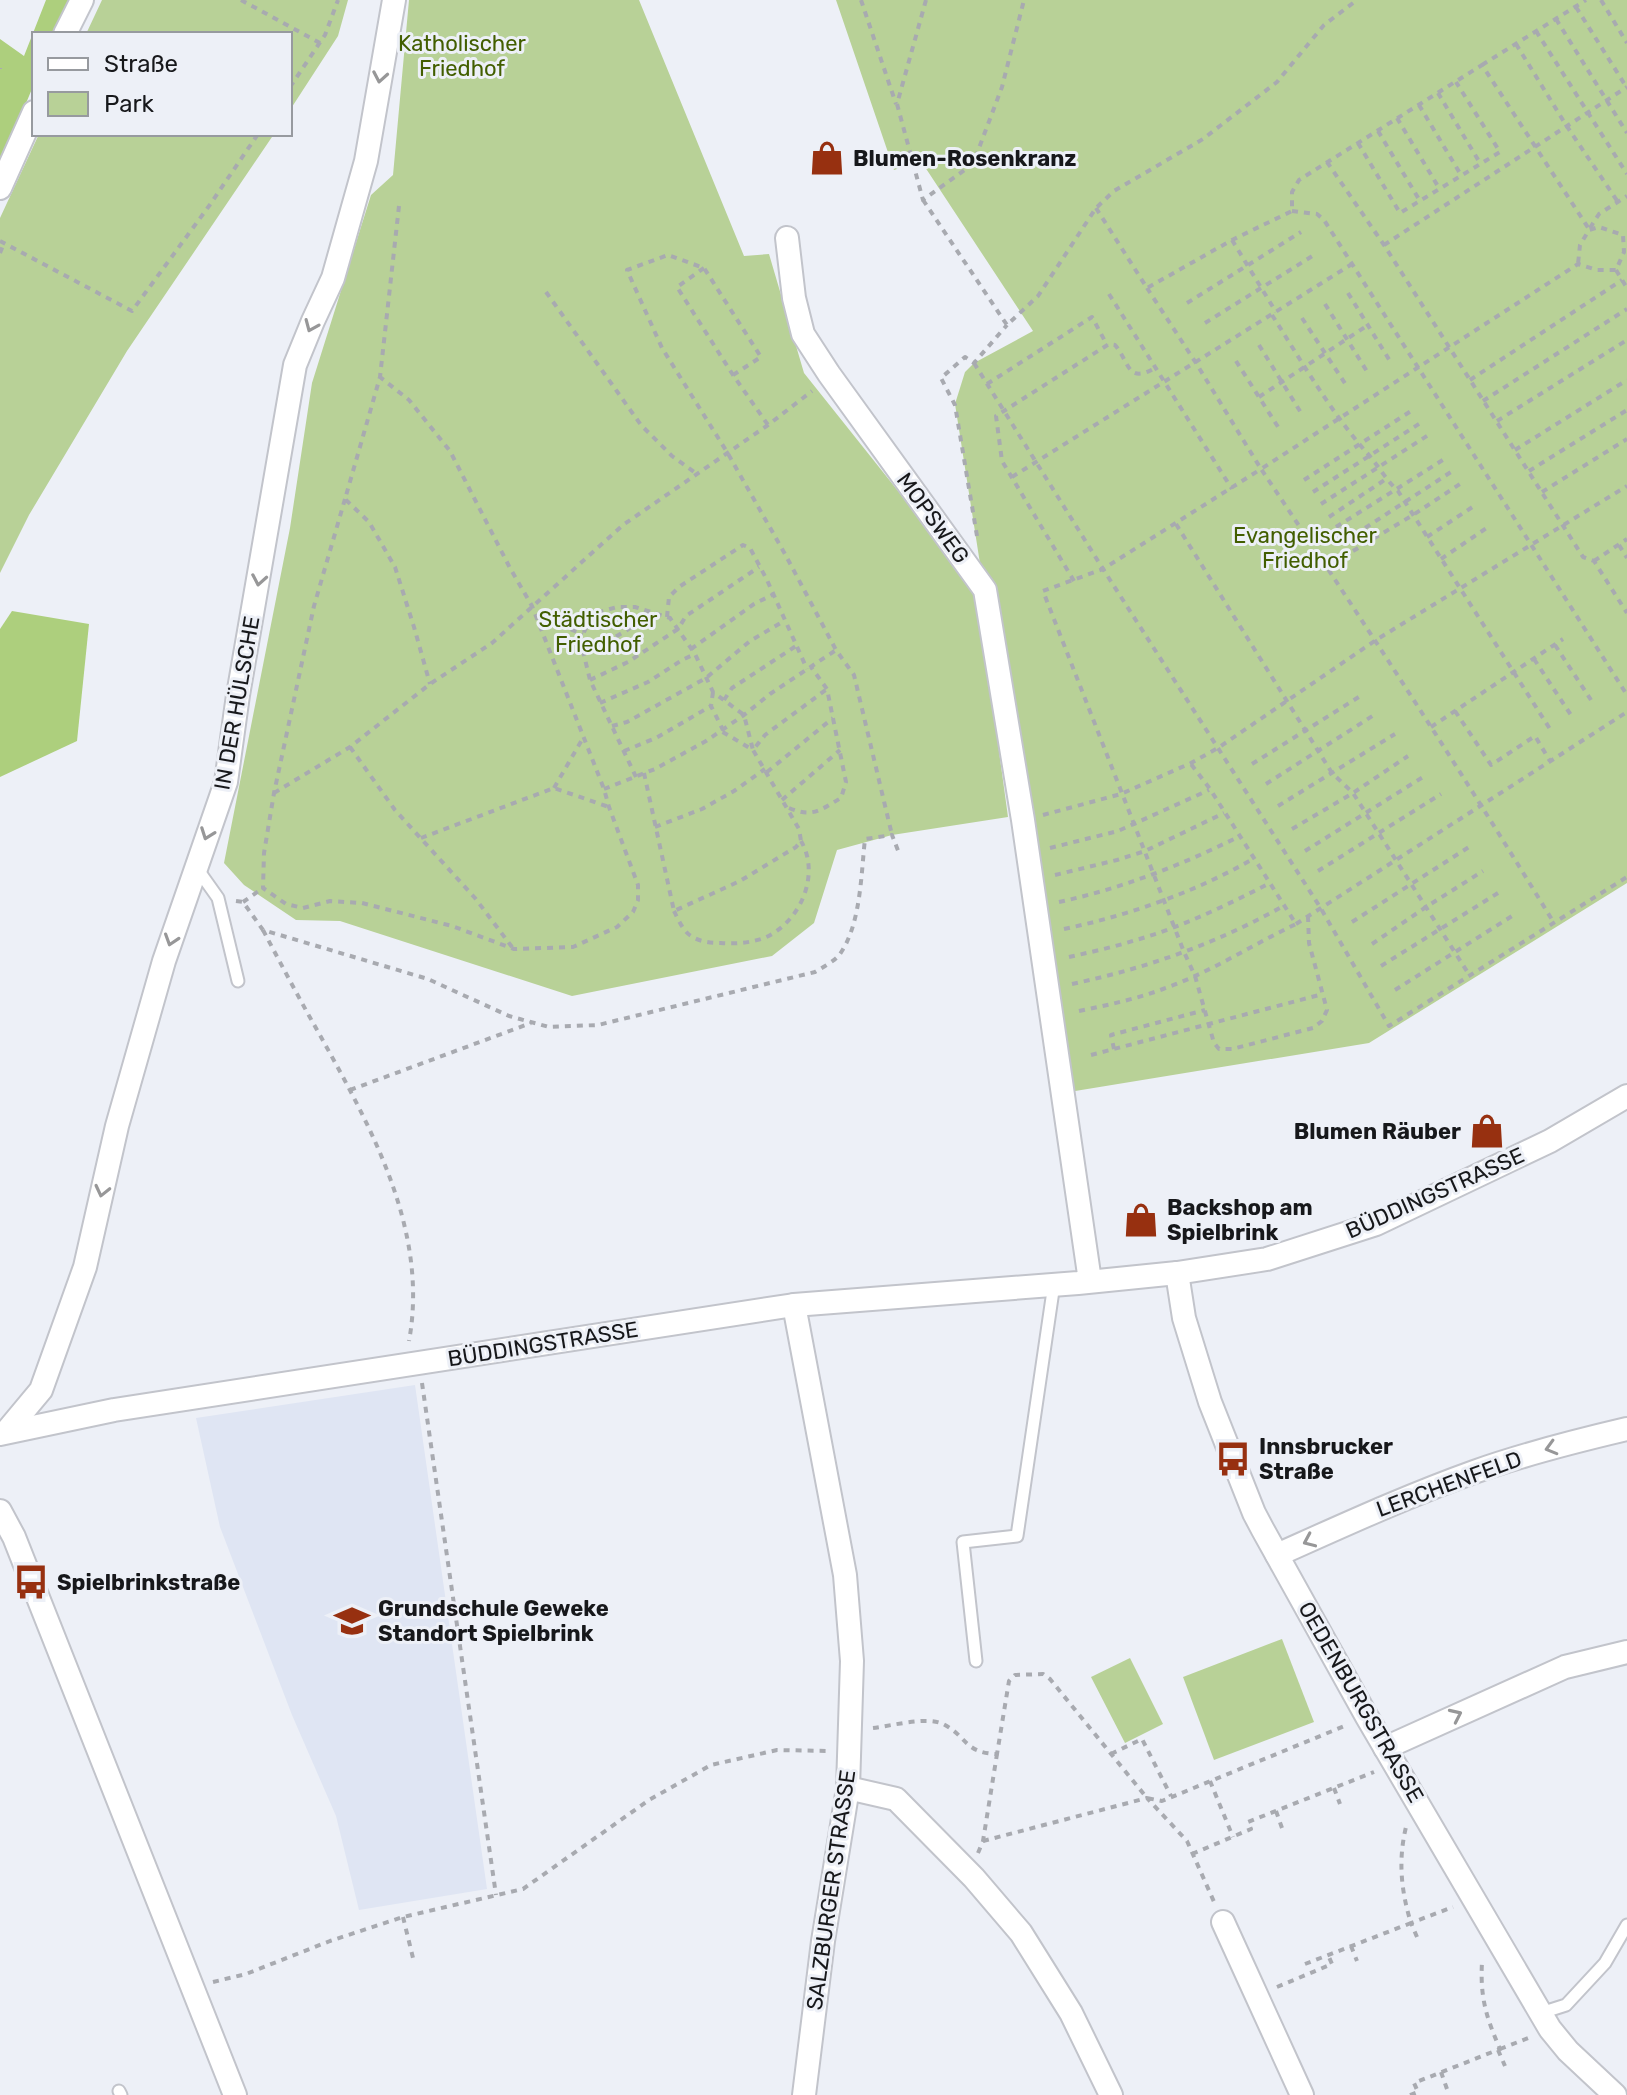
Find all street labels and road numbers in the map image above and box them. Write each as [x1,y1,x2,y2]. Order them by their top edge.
street label: MOPSWEG [891,467,975,569]
street label: IN DER HÜLSCHE [208,614,266,792]
street label: BÜDDINGSTRASSE [1342,1141,1528,1245]
street label: BÜDDINGSTRASSE [446,1316,640,1372]
street label: LERCHENFELD [1373,1445,1525,1523]
street label: OEDENBURGSTRASSE [1292,1597,1430,1807]
street label: SALZBURGER STRASSE [801,1768,861,2012]

